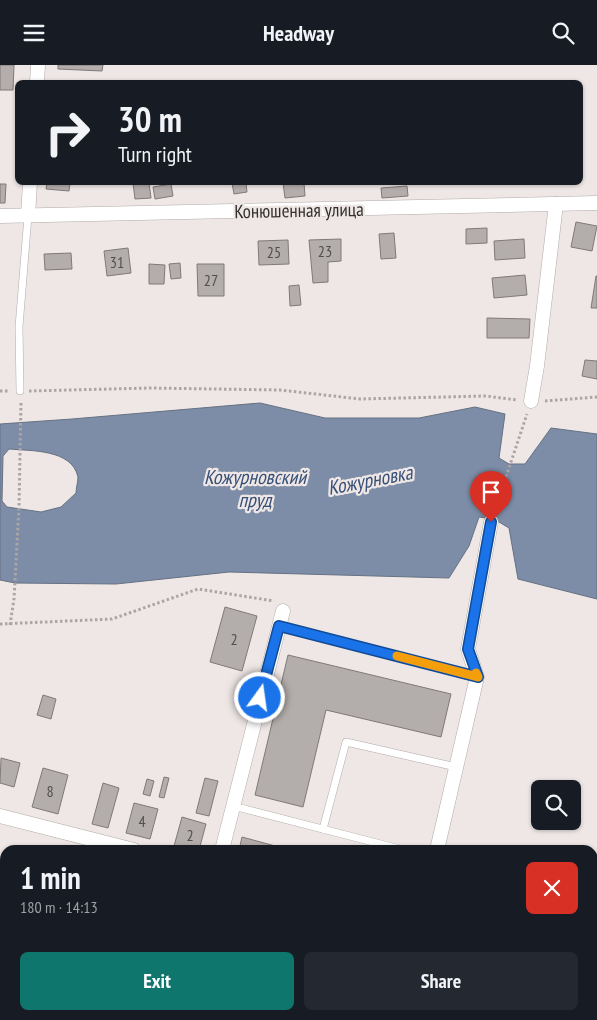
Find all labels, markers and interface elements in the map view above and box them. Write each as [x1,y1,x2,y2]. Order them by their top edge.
icon: menu [20,19,48,47]
text: Headway [263,19,334,47]
icon: search [549,19,577,47]
text: 30 m [118,96,182,142]
icon: right [35,100,100,165]
text: Turn right [118,140,192,168]
street label: Конюшенная улица [234,197,364,223]
house number: 23 [318,241,332,261]
house number: 25 [267,242,281,262]
house number: 31 [110,252,124,272]
house number: 27 [204,270,218,290]
water label: Кожурновка [326,459,415,501]
water label: Кожурновский пруд [204,464,308,513]
pin [470,471,512,522]
icon: arrive [477,478,505,506]
house number: 2 [230,629,238,649]
position arrow [233,671,285,723]
map controls [531,780,581,830]
button: search [531,780,581,830]
house number: 8 [46,781,54,801]
house number: 4 [138,811,146,831]
house number: 2 [186,825,194,845]
text: 1 min [20,858,81,897]
button: close [526,862,578,914]
text: 180 m · 14:13 [20,897,98,917]
button: Exit [20,952,294,1010]
button: Share [304,952,578,1010]

